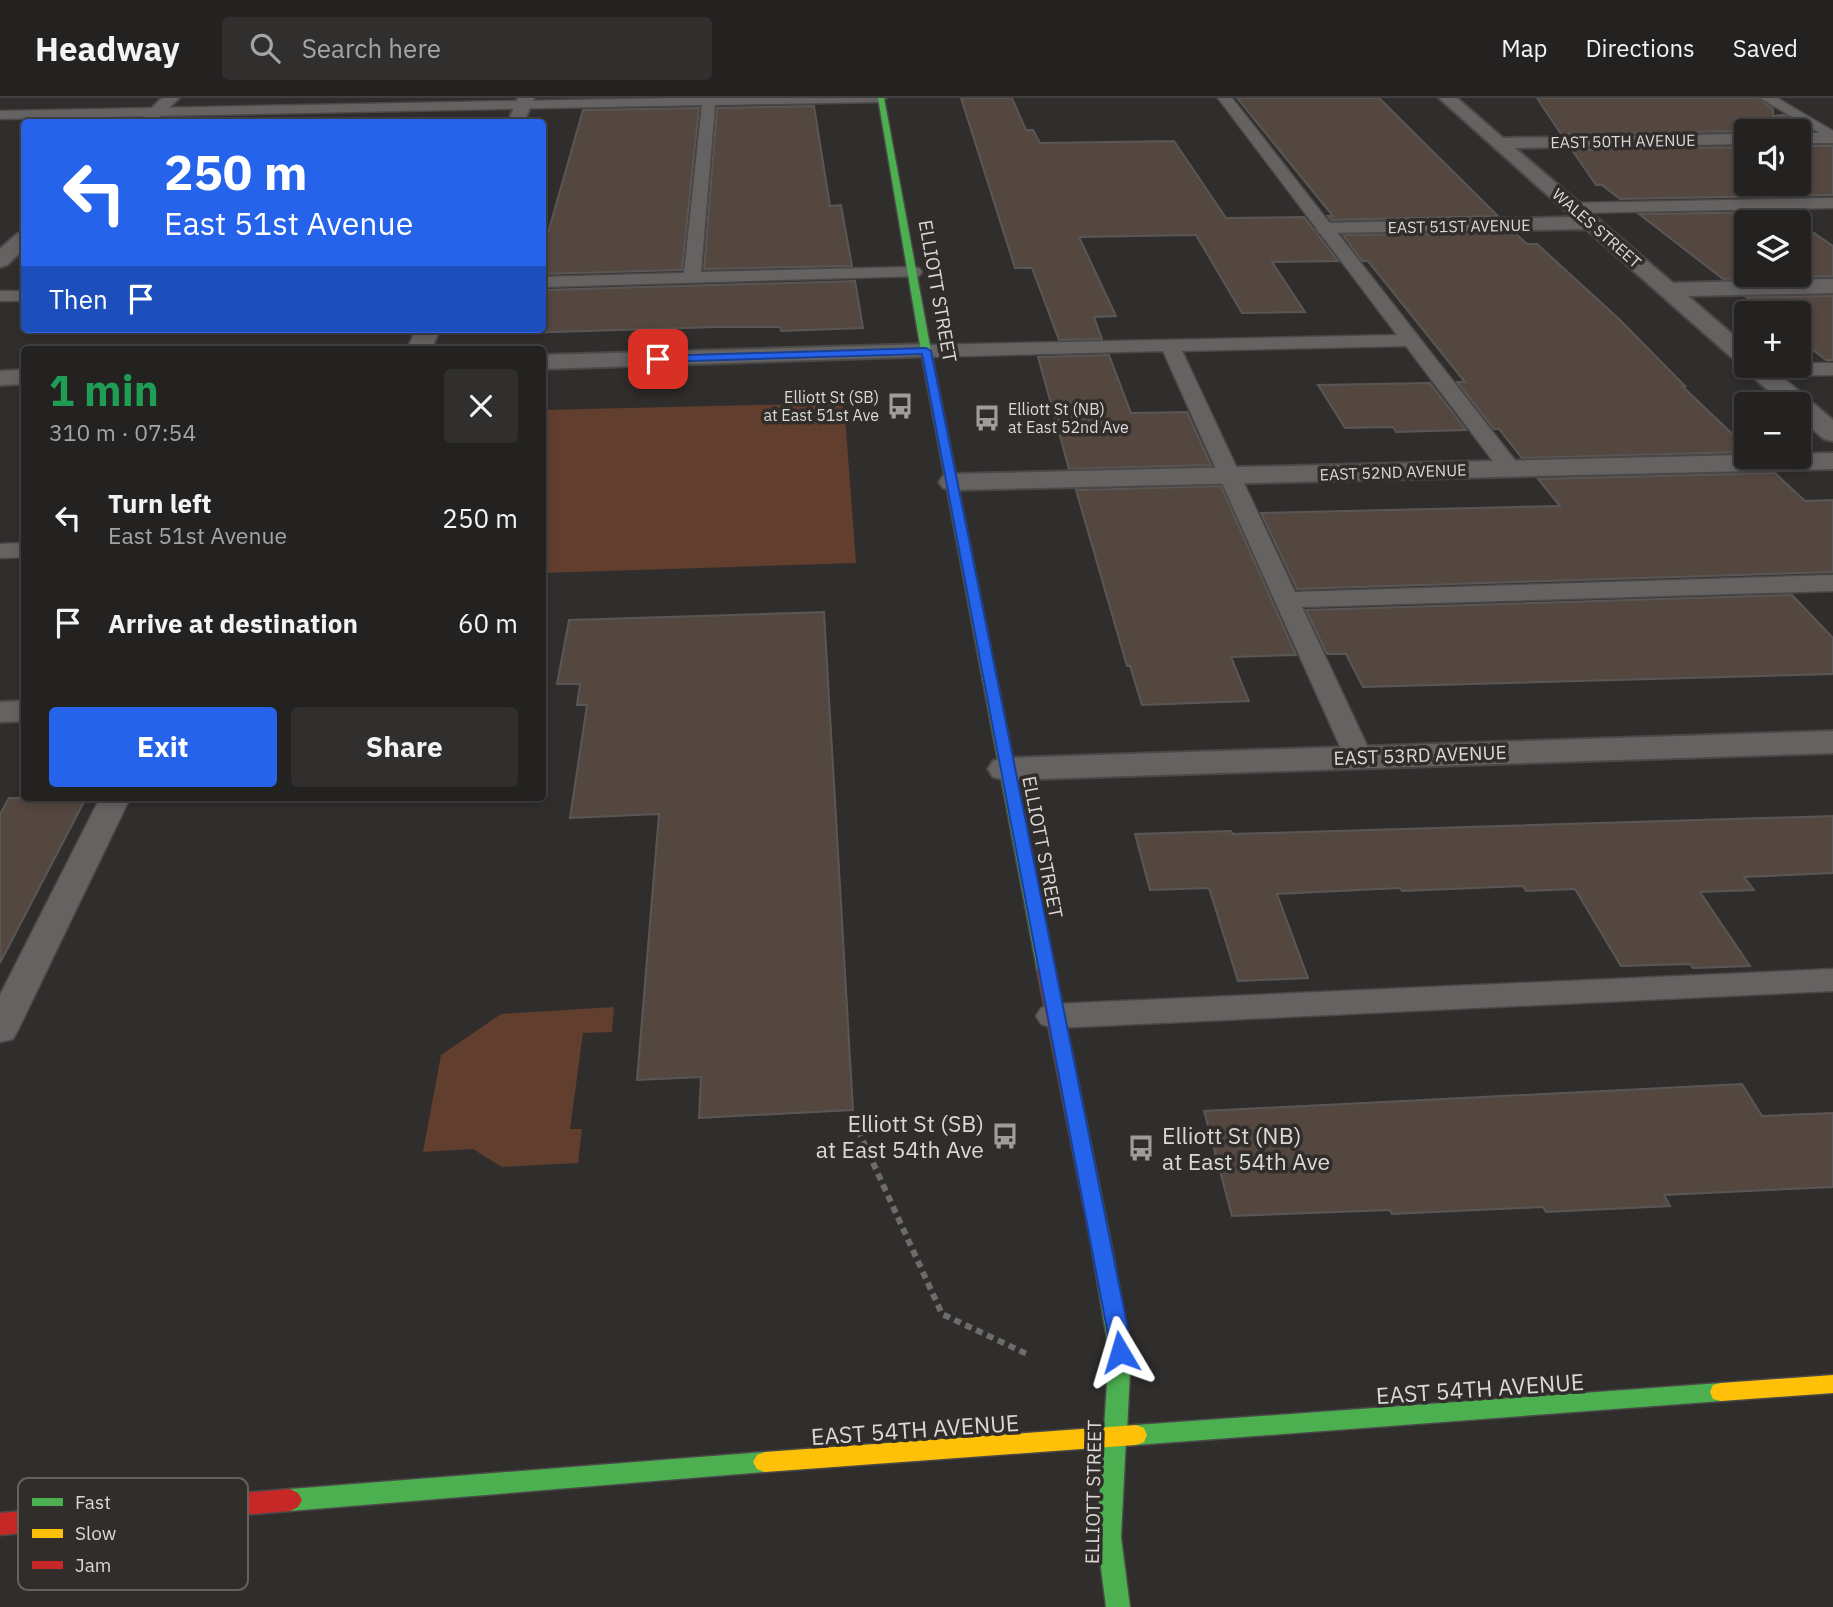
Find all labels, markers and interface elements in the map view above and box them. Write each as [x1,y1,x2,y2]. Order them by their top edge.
search box [222,17,712,80]
text: Headway [35,27,180,70]
icon: search [246,29,284,67]
text: Search here [302,31,441,65]
text: Map [1501,32,1547,64]
text: Directions [1585,32,1695,64]
text: Saved [1733,32,1798,64]
map controls [1734,119,1811,469]
button: sound [1734,119,1811,196]
street label: EAST 50TH AVENUE [1550,130,1696,152]
text: 250 m [164,140,308,203]
icon: left [49,147,140,238]
street label: WALES STREET [1548,184,1646,272]
text: East 51st Avenue [164,202,413,244]
button: layers [1734,210,1811,287]
street label: EAST 51ST AVENUE [1387,215,1531,237]
street label: ELLIOTT STREET [914,218,962,364]
icon: arrive [122,280,160,318]
text: Then [49,282,108,316]
button: + [1734,301,1811,378]
pin [628,329,688,389]
icon: arrive [639,340,677,378]
text: 1 min [49,363,159,418]
button: close [444,369,518,443]
place label: Elliott St (SB) at East 51st Ave [763,387,879,425]
bus stop icon: Elliott St (SB) at East 51st Ave [885,391,915,421]
button: − [1734,392,1811,469]
place label: Elliott St (NB) at East 52nd Ave [1008,399,1129,437]
bus stop icon: Elliott St (NB) at East 52nd Ave [972,403,1002,433]
text: 310 m · 07:54 [49,417,196,447]
street label: EAST 52ND AVENUE [1319,459,1467,485]
text: Turn left [108,486,211,520]
icon: left [49,499,87,537]
text: 250 m [442,501,518,535]
text: East 51st Avenue [108,520,287,550]
icon: arrive [49,604,87,642]
text: Arrive at destination [108,606,358,640]
text: 60 m [458,606,518,640]
button: Exit [49,707,277,787]
button: Share [291,707,518,787]
street label: EAST 53RD AVENUE [1333,740,1507,770]
street label: ELLIOTT STREET [1017,774,1069,920]
place label: Elliott St (SB) at East 54th Ave [816,1108,984,1164]
place label: Elliott St (NB) at East 54th Ave [1162,1120,1330,1176]
bus stop icon: Elliott St (SB) at East 54th Ave [990,1121,1020,1151]
bus stop icon: Elliott St (NB) at East 54th Ave [1126,1133,1156,1163]
position arrow [1083,1315,1157,1389]
street label: EAST 54TH AVENUE [1375,1366,1585,1410]
street label: EAST 54TH AVENUE [810,1407,1020,1451]
street label: ELLIOTT STREET [1080,1420,1106,1564]
legend [18,1478,248,1590]
text: Fast [75,1490,111,1514]
text: Slow [75,1521,116,1545]
text: Jam [75,1553,111,1577]

